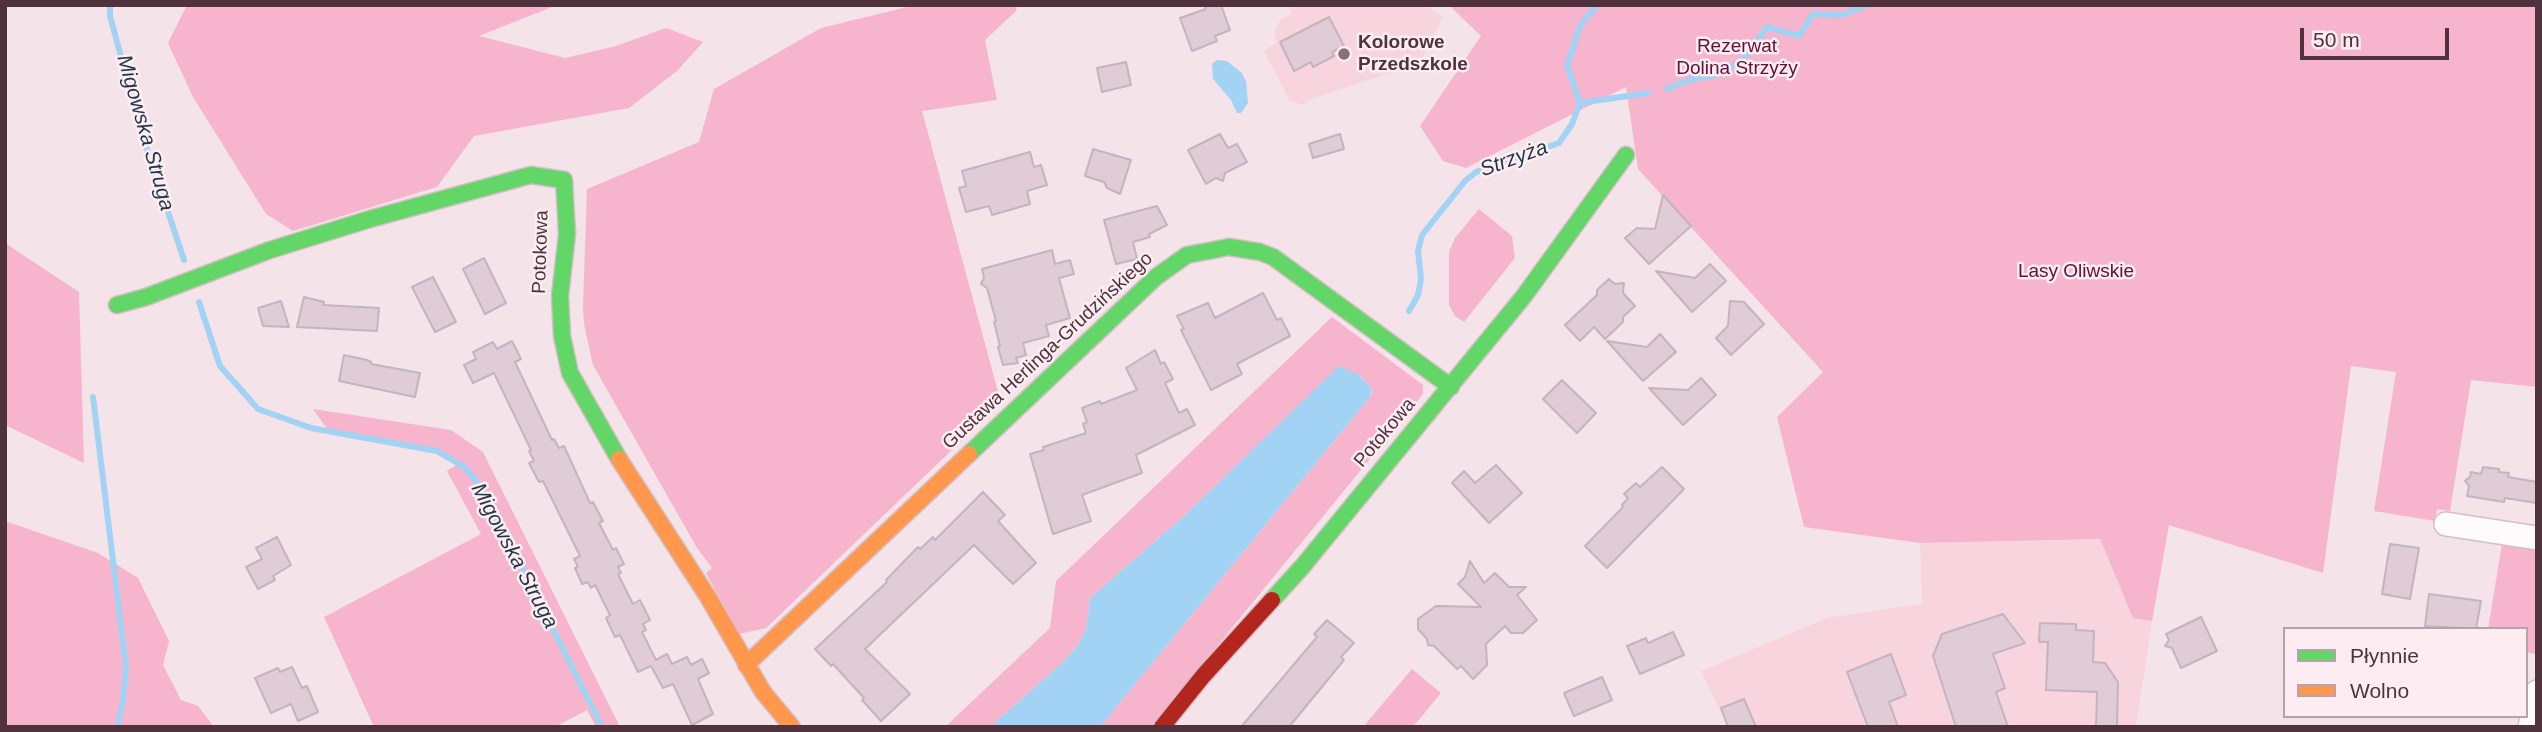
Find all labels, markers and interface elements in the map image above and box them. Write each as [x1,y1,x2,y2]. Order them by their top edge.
scale bar [2304,14,2453,58]
text: 50 m [2313,28,2360,51]
place label: Kolorowe Przedszkole [1358,32,1468,76]
park label: Rezerwat Dolina Strzyży [1676,36,1798,80]
marker: Kolorowe Przedszkole [1336,46,1352,62]
water label: Migowska Struga [111,52,179,214]
water label: Strzyża [1477,135,1551,183]
street label: Potokowa [528,210,554,294]
street label: Gustawa Herlinga-Grudzińskiego [938,248,1158,454]
park label: Lasy Oliwskie [2018,261,2134,283]
street label: Potokowa [1349,394,1421,472]
water label: Migowska Struga [465,479,563,633]
legend [2283,627,2528,718]
text: Płynnie [2350,644,2419,667]
text: Wolno [2350,679,2409,702]

